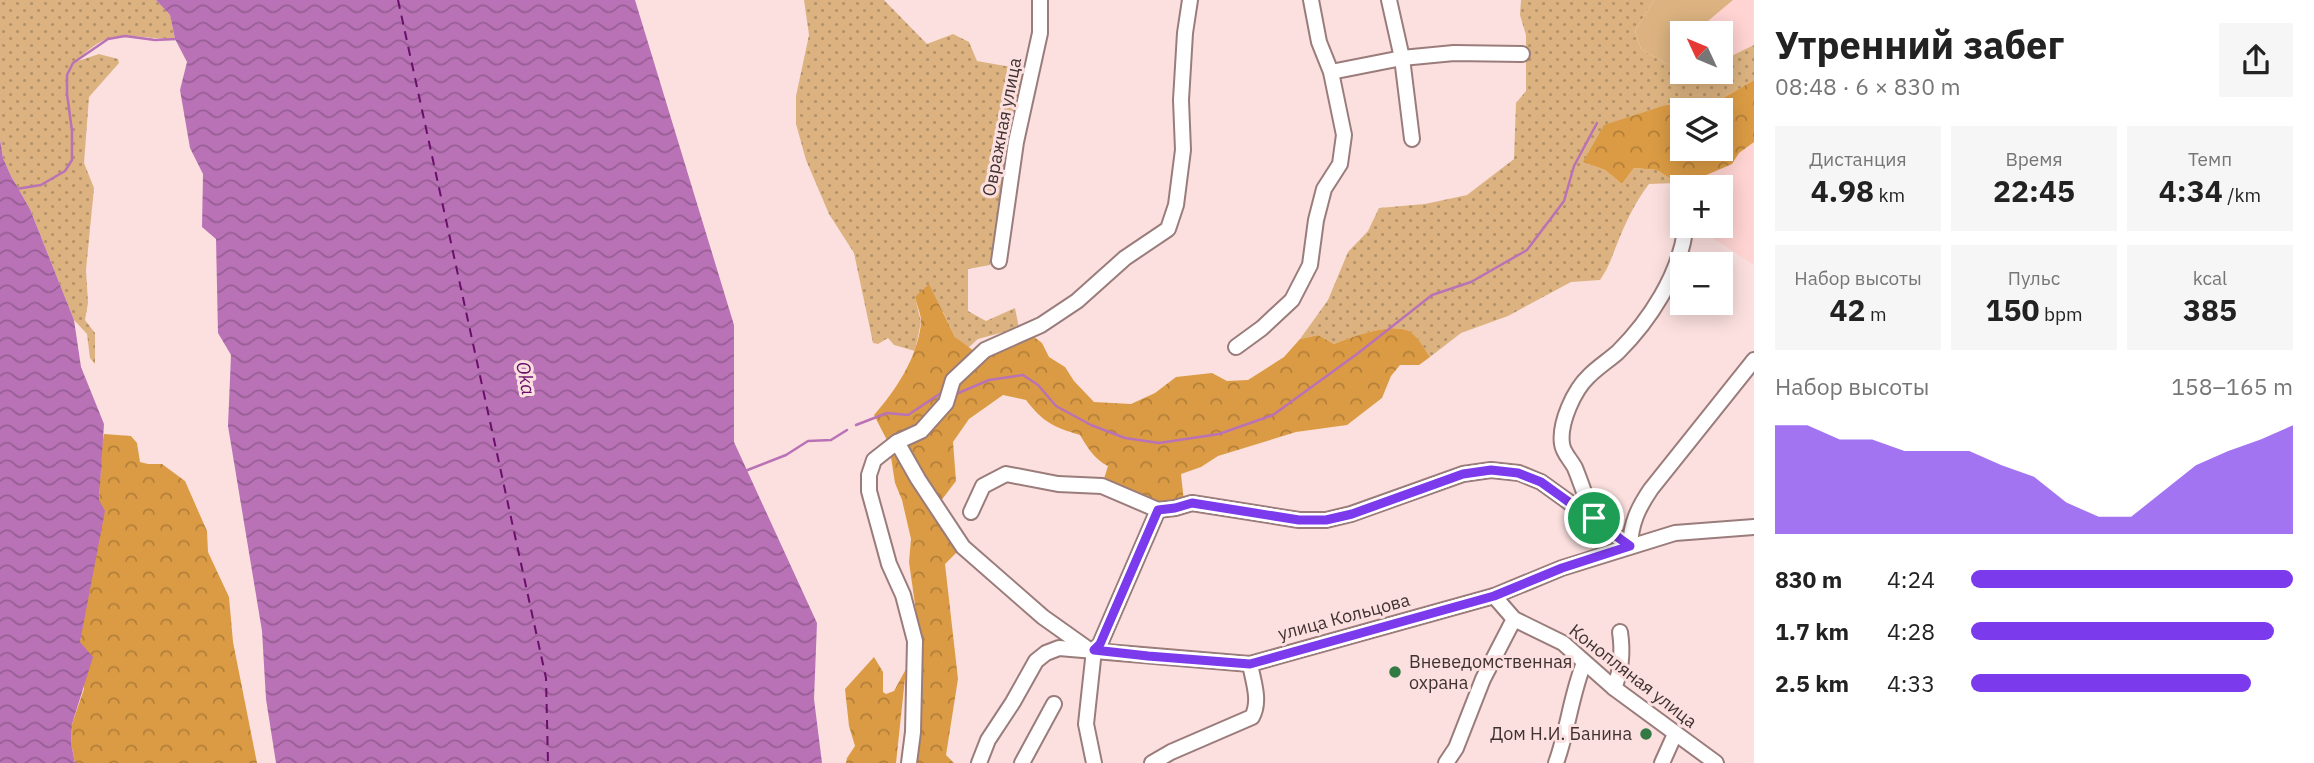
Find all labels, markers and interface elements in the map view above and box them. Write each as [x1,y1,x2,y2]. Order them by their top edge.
text: Утренний забег [1775,20,2064,69]
north arrow [1670,21,1732,84]
map controls [1670,21,1733,315]
button: share [2219,23,2293,97]
street label: Овражная улица [977,55,1026,198]
text: 08:48 · 6 × 830 m [1775,71,1961,101]
button: layers [1670,98,1733,161]
text: Дистанция [1809,147,1907,171]
text: Время [2005,147,2063,171]
text: Темп [2188,147,2232,171]
text: 4.98 [1811,171,1874,210]
text: 22:45 [1993,171,2075,210]
text: 4:34 [2159,171,2223,210]
button: + [1670,175,1733,238]
text: km [1874,183,1905,207]
text: /km [2223,183,2261,207]
button: − [1670,252,1733,315]
text: Набор высоты [1794,266,1922,290]
text: Пульс [2008,266,2060,290]
text: kcal [2193,266,2227,290]
text: 42 [1829,290,1865,329]
text: 150 [1985,290,2039,329]
text: 385 [2183,290,2237,329]
text: m [1865,302,1887,326]
text: bpm [2039,302,2083,326]
water label: Oka [511,359,541,397]
text: Набор высоты [1775,371,1929,401]
text: 158–165 m [2171,371,2293,401]
pin [1564,488,1624,548]
icon: arrive [1575,499,1613,537]
text: 830 m [1775,564,1842,594]
text: 4:24 [1887,564,1935,594]
street label: улица Кольцова [1275,588,1413,645]
text: 1.7 km [1775,616,1849,646]
text: 4:28 [1887,616,1935,646]
street label: Конопляная улица [1565,618,1702,733]
place label: Вневедомственная охрана [1409,650,1572,694]
marker: Вневедомственная охрана [1387,664,1403,680]
text: 2.5 km [1775,668,1849,698]
text: 4:33 [1887,668,1935,698]
place label: Дом Н.И. Банина [1490,722,1632,745]
marker: Дом Н.И. Банина [1638,726,1654,742]

